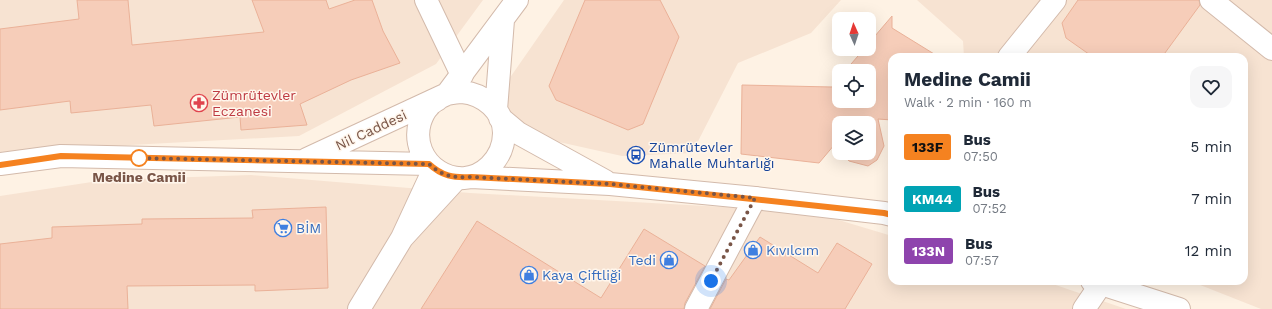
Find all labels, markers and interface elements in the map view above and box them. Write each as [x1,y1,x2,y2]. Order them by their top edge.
north arrow [832,12,876,56]
map controls [832,12,876,160]
button: locate [832,64,876,108]
button: heart [1190,66,1232,108]
text: Medine Camii [904,68,1031,91]
place label: Zümrütevler Eczanesi [212,87,296,119]
pharmacy icon: Zümrütevler Eczanesi [189,93,209,113]
text: Walk · 2 min · 160 m [904,95,1032,110]
street label: Nil Caddesi [333,107,409,153]
button: layers [832,116,876,160]
text: Bus [963,131,991,149]
text: 5 min [1191,138,1232,156]
place label: Zümrütevler Mahalle Muhtarlığı [649,139,775,171]
text: 133F [912,139,943,155]
bus stop icon: Zümrütevler Mahalle Muhtarlığı [626,145,646,165]
marker: Medine Camii [130,149,148,167]
text: 07:50 [963,149,998,164]
place label: Medine Camii [92,169,186,185]
text: Bus [973,183,1000,201]
text: 7 min [1191,190,1232,208]
text: KM44 [912,191,953,207]
text: 07:52 [973,201,1007,216]
supermarket icon: BİM [273,218,293,238]
place label: BİM [296,220,321,236]
text: Bus [965,235,993,253]
shop icon: Kıvılcım [743,240,763,260]
place label: Kıvılcım [766,242,819,258]
text: 12 min [1185,242,1232,260]
text: 133N [912,243,945,259]
shop icon: Tedi [659,250,679,270]
place label: Tedi [629,252,656,268]
text: 07:57 [965,253,999,268]
shop icon: Kaya Çiftliği [519,265,539,285]
place label: Kaya Çiftliği [542,267,621,283]
your location [701,271,721,291]

